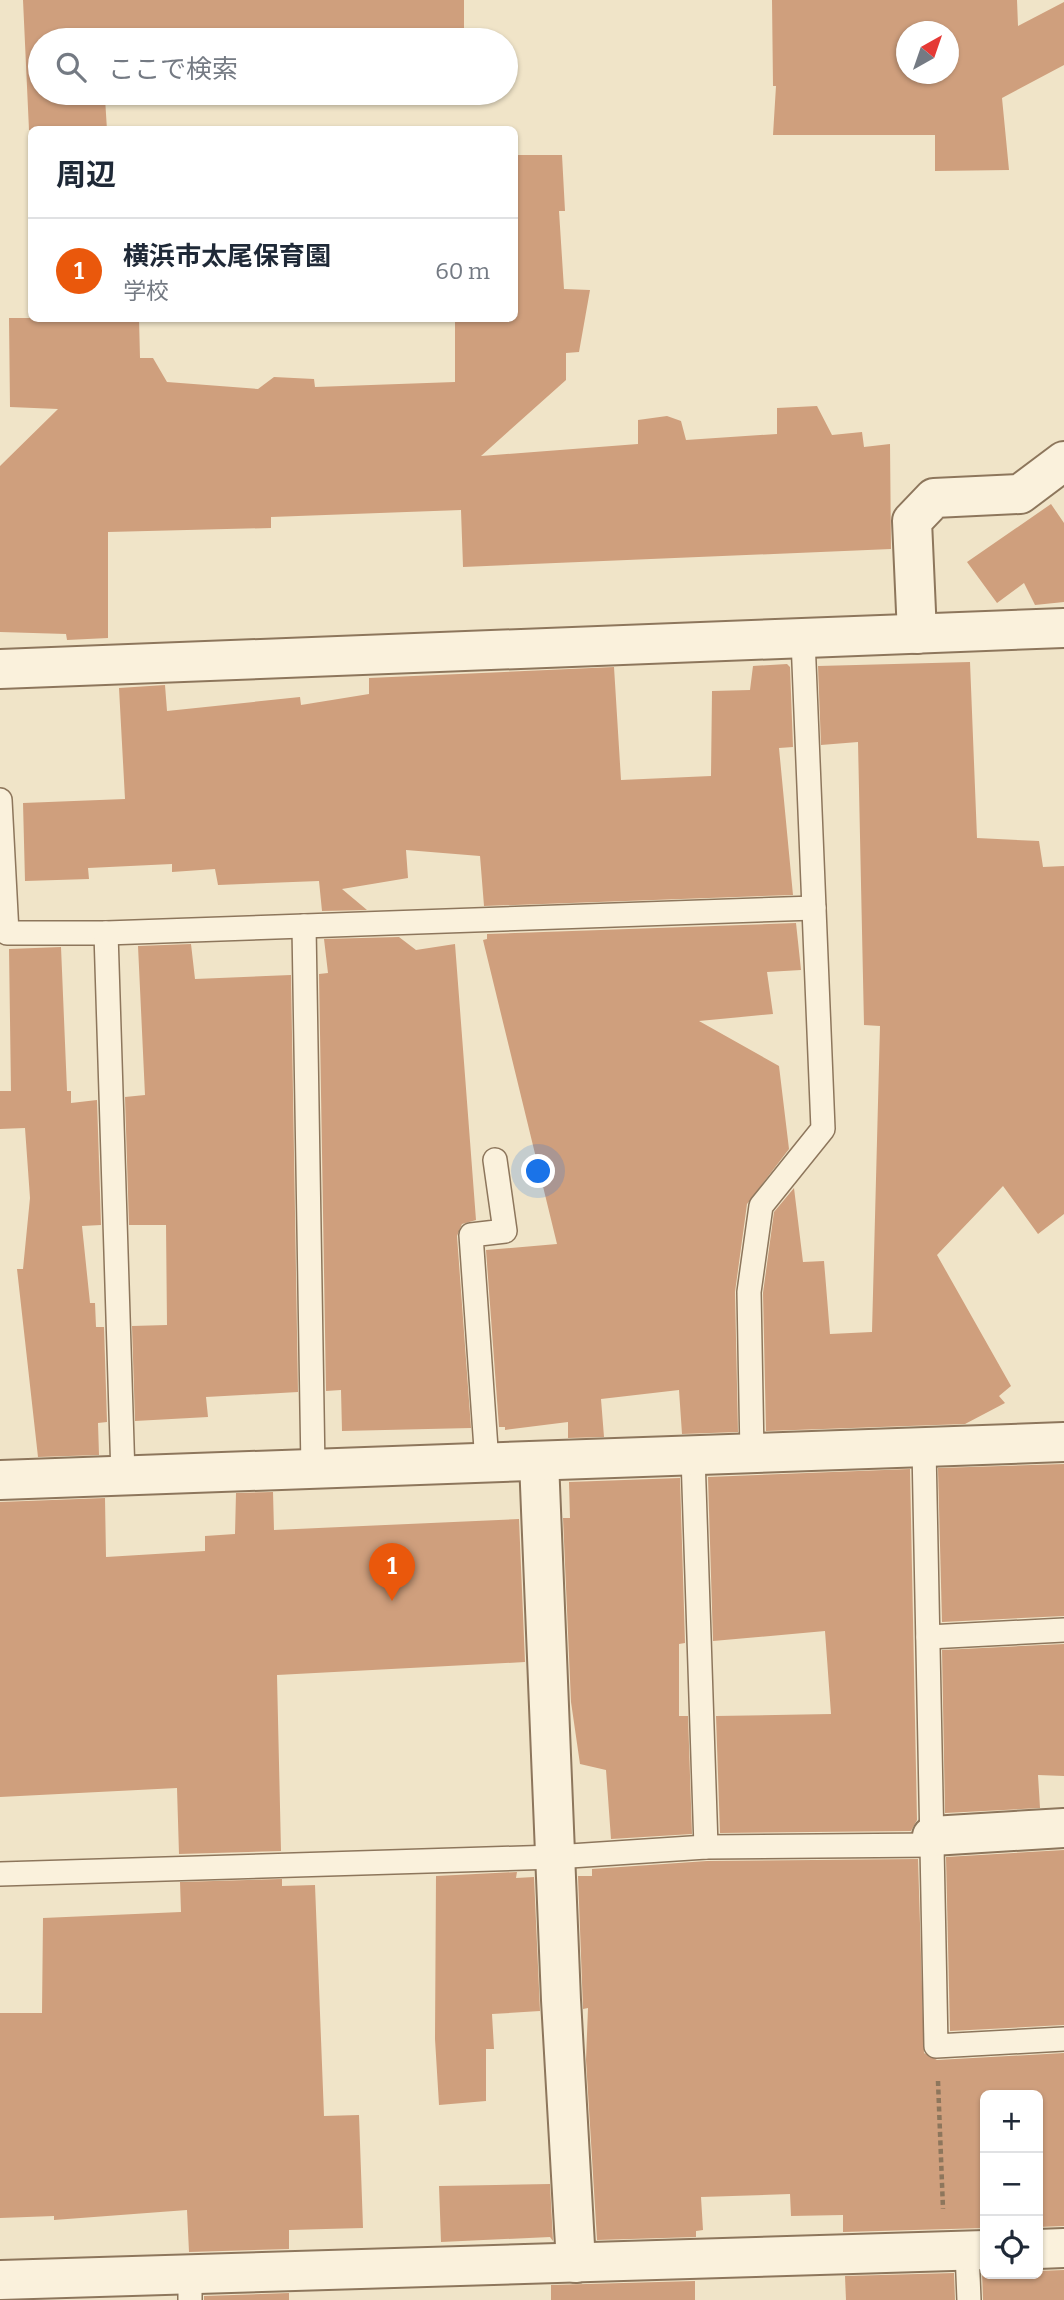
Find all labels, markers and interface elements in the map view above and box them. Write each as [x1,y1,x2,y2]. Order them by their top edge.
north arrow [896,21,959,84]
search box [28,28,518,105]
icon: search [52,48,90,86]
text: ここで検索 [108,54,238,85]
text: 周辺 [56,157,116,193]
text: 横浜市太尾保育園 [123,241,331,272]
text: 1 [74,257,84,285]
text: 60 m [435,257,490,285]
text: 学校 [123,277,169,305]
your location [521,1154,555,1188]
pin: 1 [369,1543,415,1601]
map controls [980,2090,1043,2279]
button: + [980,2090,1043,2153]
button: − [980,2153,1043,2216]
button: locate [980,2216,1043,2279]

